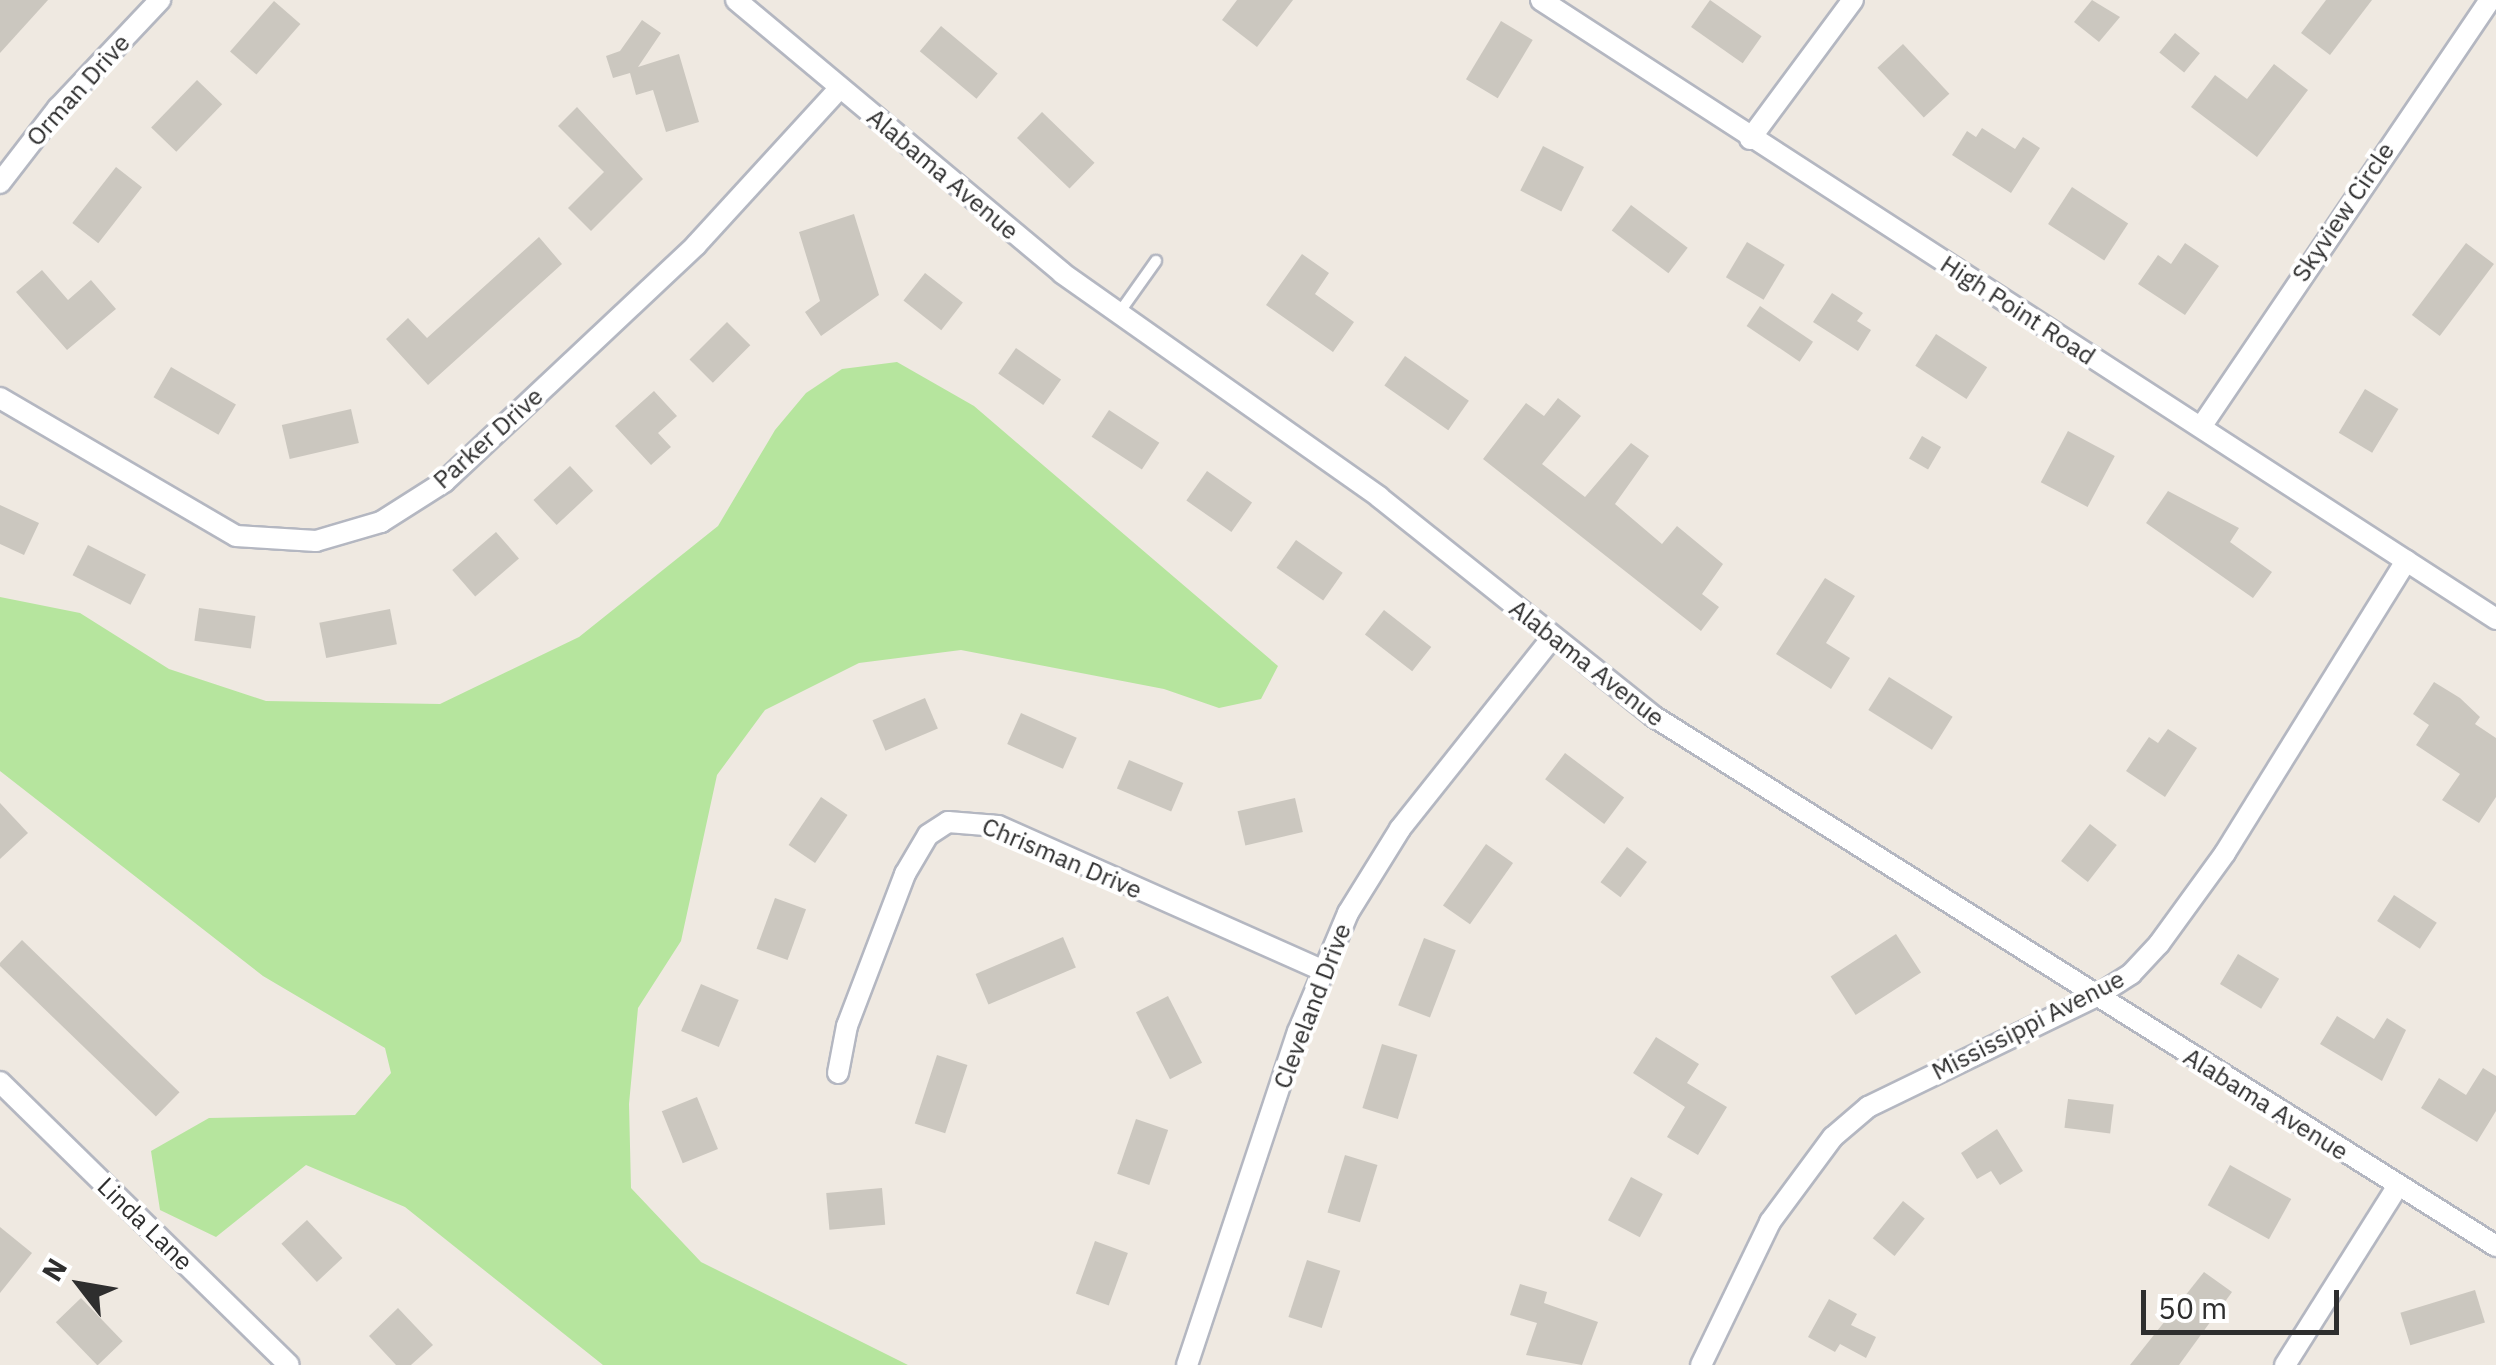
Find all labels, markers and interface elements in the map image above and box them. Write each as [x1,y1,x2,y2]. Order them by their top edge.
street label: Orman Drive [20,28,136,152]
street label: Alabama Avenue [861,102,1025,246]
street label: Skyview Circle [2285,137,2401,287]
street label: High Point Road [1935,249,2101,371]
street label: Parker Drive [427,381,549,495]
street label: Alabama Avenue [1503,593,1671,733]
street label: Chrisman Drive [978,811,1146,905]
street label: Cleveland Drive [1267,919,1357,1093]
street label: Mississippi Avenue [1927,963,2129,1087]
street label: Alabama Avenue [2178,1041,2354,1167]
street label: Linda Lane [91,1171,199,1277]
north arrow [30,1235,130,1335]
text: N [33,1251,75,1288]
scale bar [2146,1270,2344,1332]
text: 50 m [2158,1288,2227,1327]

